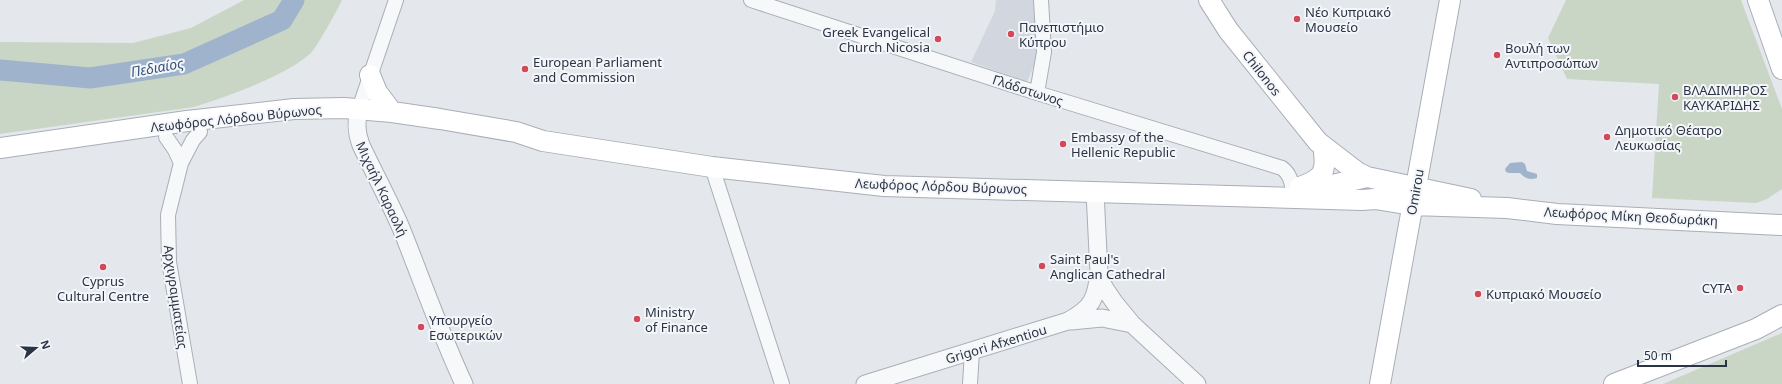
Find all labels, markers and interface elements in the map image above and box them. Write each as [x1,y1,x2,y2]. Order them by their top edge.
place label: Νέο Κυπριακό Μουσείο [1305,3,1391,36]
marker: Νέο Κυπριακό Μουσείο [1292,14,1302,24]
place label: Πανεπιστήμιο Κύπρου [1019,18,1104,51]
place label: Greek Evangelical Church Nicosia [822,23,930,56]
marker: Πανεπιστήμιο Κύπρου [1006,29,1016,39]
marker: Greek Evangelical Church Nicosia [933,34,943,44]
place label: Βουλή των Αντιπροσώπων [1505,39,1598,72]
street label: Chilonos [1239,47,1285,99]
marker: Βουλή των Αντιπροσώπων [1492,50,1502,60]
water label: Πεδιαίος [129,53,185,81]
place label: European Parliament and Commission [533,53,662,86]
marker: European Parliament and Commission [520,64,530,74]
street label: Γλάδστωνος [990,70,1066,110]
place label: ΒΛΑΔΙΜΗΡΟΣ ΚΑΥΚΑΡΙΔΗΣ [1683,81,1767,114]
marker: ΒΛΑΔΙΜΗΡΟΣ ΚΑΥΚΑΡΙΔΗΣ [1670,92,1680,102]
street label: Λεωφόρος Λόρδου Βύρωνος [149,100,323,136]
place label: Δημοτικό Θέατρο Λευκωσίας [1615,121,1722,154]
place label: Embassy of the Hellenic Republic [1071,128,1175,161]
marker: Δημοτικό Θέατρο Λευκωσίας [1602,132,1612,142]
street label: Μιχαήλ Καραολή [352,138,412,240]
marker: Embassy of the Hellenic Republic [1058,139,1068,149]
street label: Omirou [1402,167,1428,217]
street label: Λεωφόρος Λόρδου Βύρωνος [855,174,1027,198]
street label: Λεωφόρος Μίκη Θεοδωράκη [1544,202,1718,230]
street label: Αρχιγραμματείας [160,244,192,350]
place label: Saint Paul's Anglican Cathedral [1050,250,1165,283]
marker: Saint Paul's Anglican Cathedral [1037,261,1047,271]
marker: Cyprus Cultural Centre [98,262,108,272]
place label: Cyprus Cultural Centre [57,272,149,305]
place label: CYTA [1702,279,1733,297]
marker: CYTA [1735,283,1745,293]
place label: Κυπριακό Μουσείο [1486,285,1602,303]
marker: Κυπριακό Μουσείο [1473,289,1483,299]
place label: Ministry of Finance [645,303,708,336]
place label: Υπουργείο Εσωτερικών [429,311,503,344]
marker: Ministry of Finance [632,314,642,324]
street label: Grigori Afxentiou [943,320,1049,368]
marker: Υπουργείο Εσωτερικών [416,322,426,332]
north arrow [16,328,56,368]
text: N [37,338,54,351]
scale bar [1638,342,1726,368]
text: 50 m [1644,347,1672,364]

